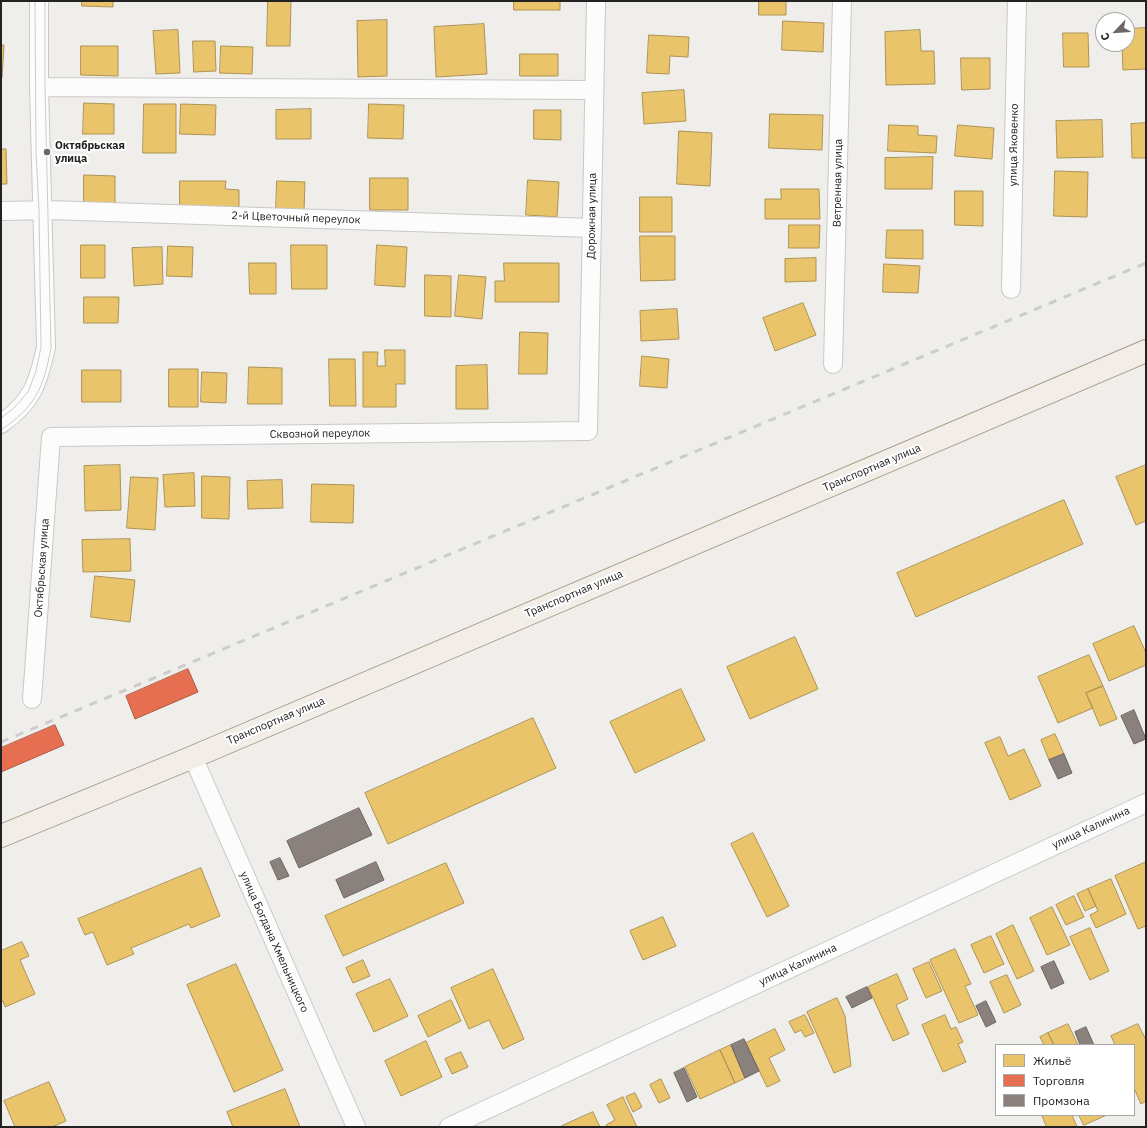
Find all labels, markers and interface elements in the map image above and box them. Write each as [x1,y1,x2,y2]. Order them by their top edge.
north arrow [1095,12,1135,52]
text: С [1097,30,1113,43]
street label: улица Яковенко [1007,103,1021,187]
place label: Октябрьская улица [55,139,125,165]
street label: Ветренная улица [831,139,845,227]
marker: Октябрьская улица [42,147,52,157]
street label: Дорожная улица [585,173,599,259]
street label: 2-й Цветочный переулок [231,209,361,227]
street label: Сквозной переулок [270,427,370,441]
street label: Транспортная улица [821,441,923,495]
street label: Октябрьская улица [32,518,52,618]
street label: Транспортная улица [523,567,625,621]
street label: Транспортная улица [225,694,327,748]
street label: улица Калинина [1050,804,1132,852]
street label: улица Богдана Хмельницкого [237,870,311,1014]
street label: улица Калинина [757,941,839,989]
legend [995,1044,1135,1116]
text: Жильё [1033,1053,1071,1068]
text: Торговля [1033,1073,1084,1088]
text: Промзона [1033,1093,1090,1108]

